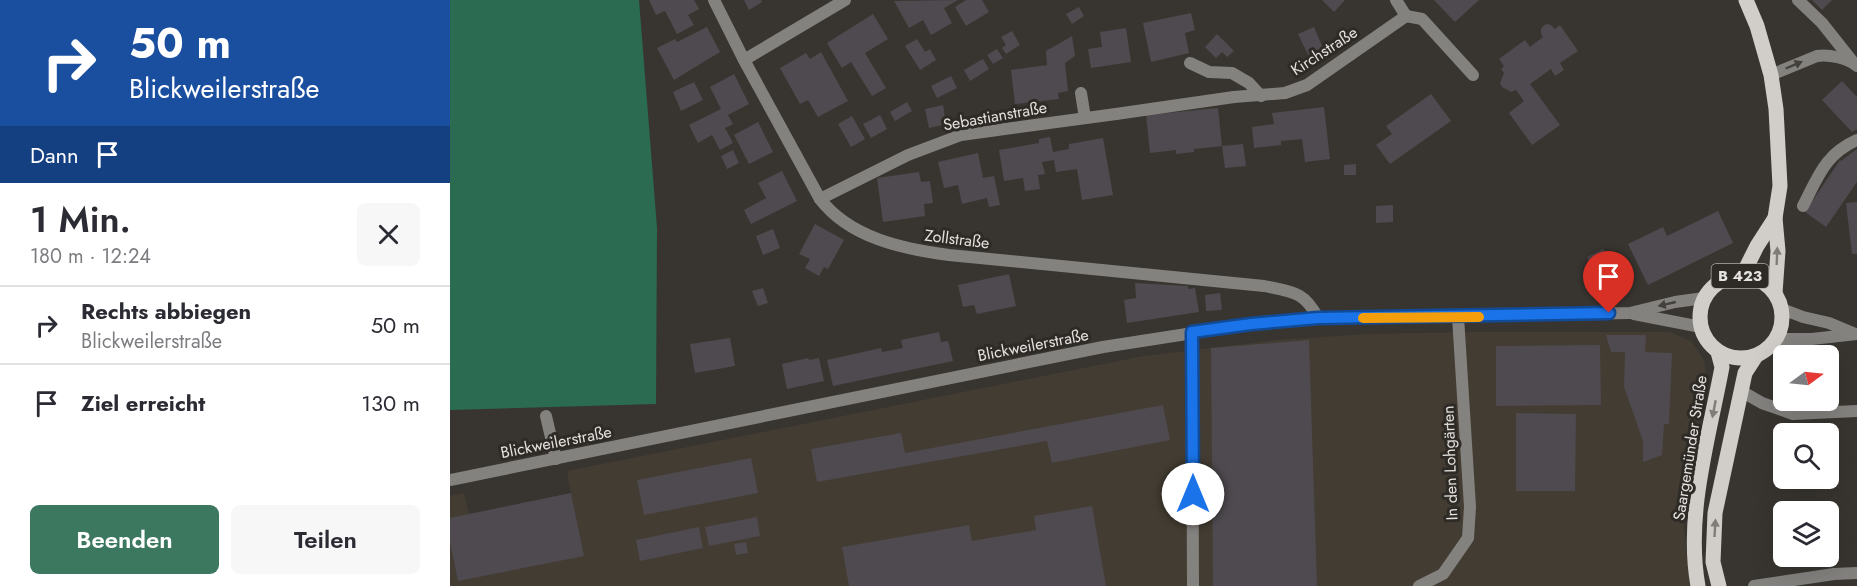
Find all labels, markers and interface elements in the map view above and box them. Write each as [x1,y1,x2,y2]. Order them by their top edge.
text: 50 m [129,13,231,74]
street label: Kirchstraße [1286,21,1362,81]
icon: right [30,24,108,102]
one-way arrow [1785,60,1803,69]
text: Blickweilerstraße [129,69,320,108]
street label: Sebastianstraße [941,96,1049,136]
icon: arrive [91,138,124,171]
text: Dann [30,139,79,171]
text: 1 Min. [30,193,131,245]
button: close [357,203,420,266]
street label: Zollstraße [923,224,991,254]
text: 180 m · 12:24 [30,242,151,271]
one-way arrow [1773,246,1782,265]
pin [1583,251,1634,313]
icon: arrive [1592,260,1625,293]
road number: B 423 [1712,264,1768,288]
text: Rechts abbiegen [81,295,251,327]
one-way arrow [1658,300,1676,310]
icon: right [30,309,63,342]
text: 50 m [371,309,420,341]
street label: Blickweilerstraße [975,323,1091,367]
text: Blickweilerstraße [81,327,222,356]
north arrow [1773,345,1839,411]
map controls [1773,345,1839,567]
street label: Saargemünder Straße [1667,374,1713,522]
icon: arrive [30,387,63,420]
text: Ziel erreicht [81,387,205,419]
text: 130 m [361,387,420,419]
one-way arrow [1709,400,1718,419]
street label: In den Lohgärten [1437,405,1463,521]
street label: Blickweilerstraße [498,420,614,464]
button: search [1773,423,1839,489]
position arrow [1161,462,1225,526]
button: layers [1773,501,1839,567]
button: Beenden [30,505,219,574]
button: Teilen [231,505,420,574]
one-way arrow [1710,519,1719,538]

